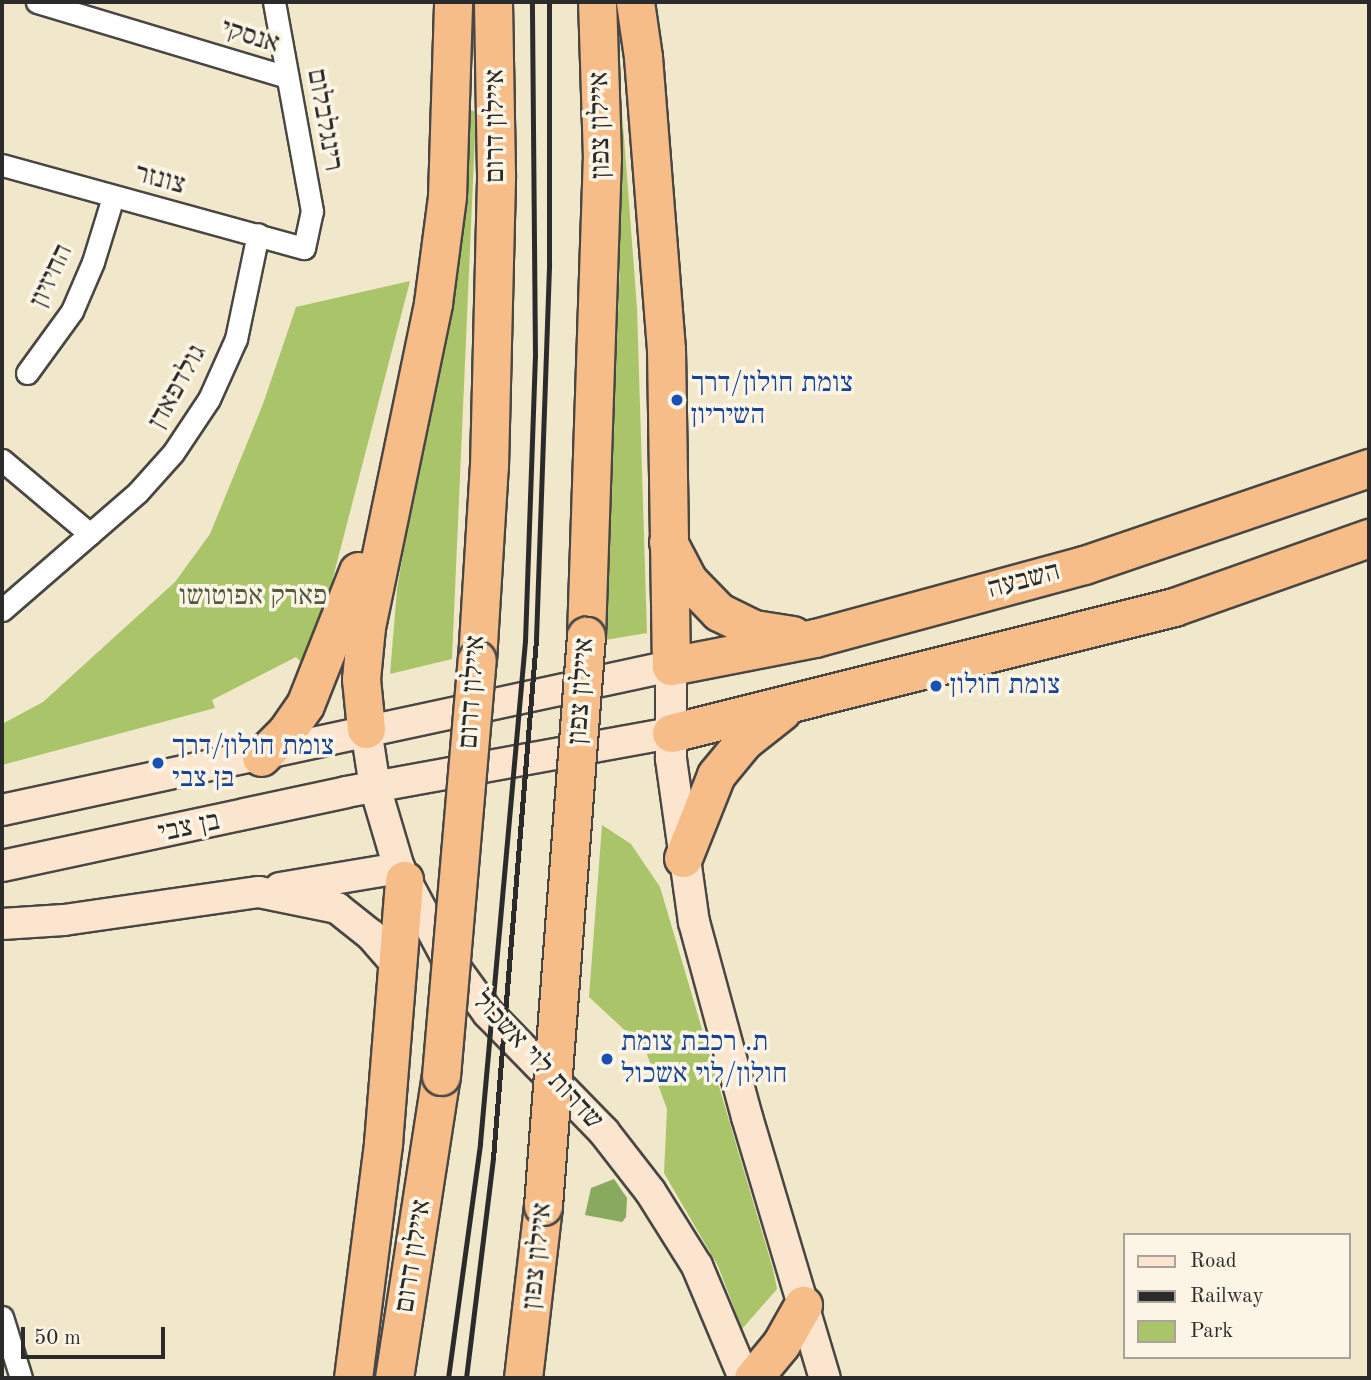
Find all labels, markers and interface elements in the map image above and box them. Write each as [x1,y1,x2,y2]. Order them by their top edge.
street label: אנסקי [217,12,283,62]
street label: רינגלבלום [298,66,350,174]
street label: איילון דרום [479,69,513,183]
street label: איילון צפון [583,71,619,179]
street label: צונזר [131,157,189,203]
street label: החיזיון [23,239,81,313]
street label: גולדפאדן [141,339,215,435]
place label: צומת חולון/דרך השיריון [691,367,853,433]
marker: צומת חולון/דרך השיריון [669,392,685,408]
street label: השבעה [984,555,1064,607]
park label: פארק אפוטושו [179,580,327,614]
street label: איילון דרום [452,634,494,750]
street label: איילון צפון [562,636,602,746]
place label: צומת חולון [950,669,1060,703]
marker: צומת חולון [928,678,944,694]
place label: צומת חולון/דרך בן צבי [172,730,334,796]
marker: צומת חולון/דרך בן צבי [150,755,166,771]
street label: בן צבי [155,805,223,851]
street label: שדרות לוי אשכול [464,985,610,1137]
place label: ת. רכבת צומת חולון/לוי אשכול [621,1026,787,1092]
marker: ת. רכבת צומת חולון/לוי אשכול [599,1051,615,1067]
street label: איילון דרום [388,1197,440,1315]
street label: איילון צפון [516,1201,560,1311]
legend [1122,1233,1350,1359]
text: Road [1190,1251,1237,1272]
text: Railway [1190,1286,1264,1307]
scale bar [24,1314,168,1358]
text: Park [1190,1321,1233,1342]
text: 50 m [34,1328,81,1349]

